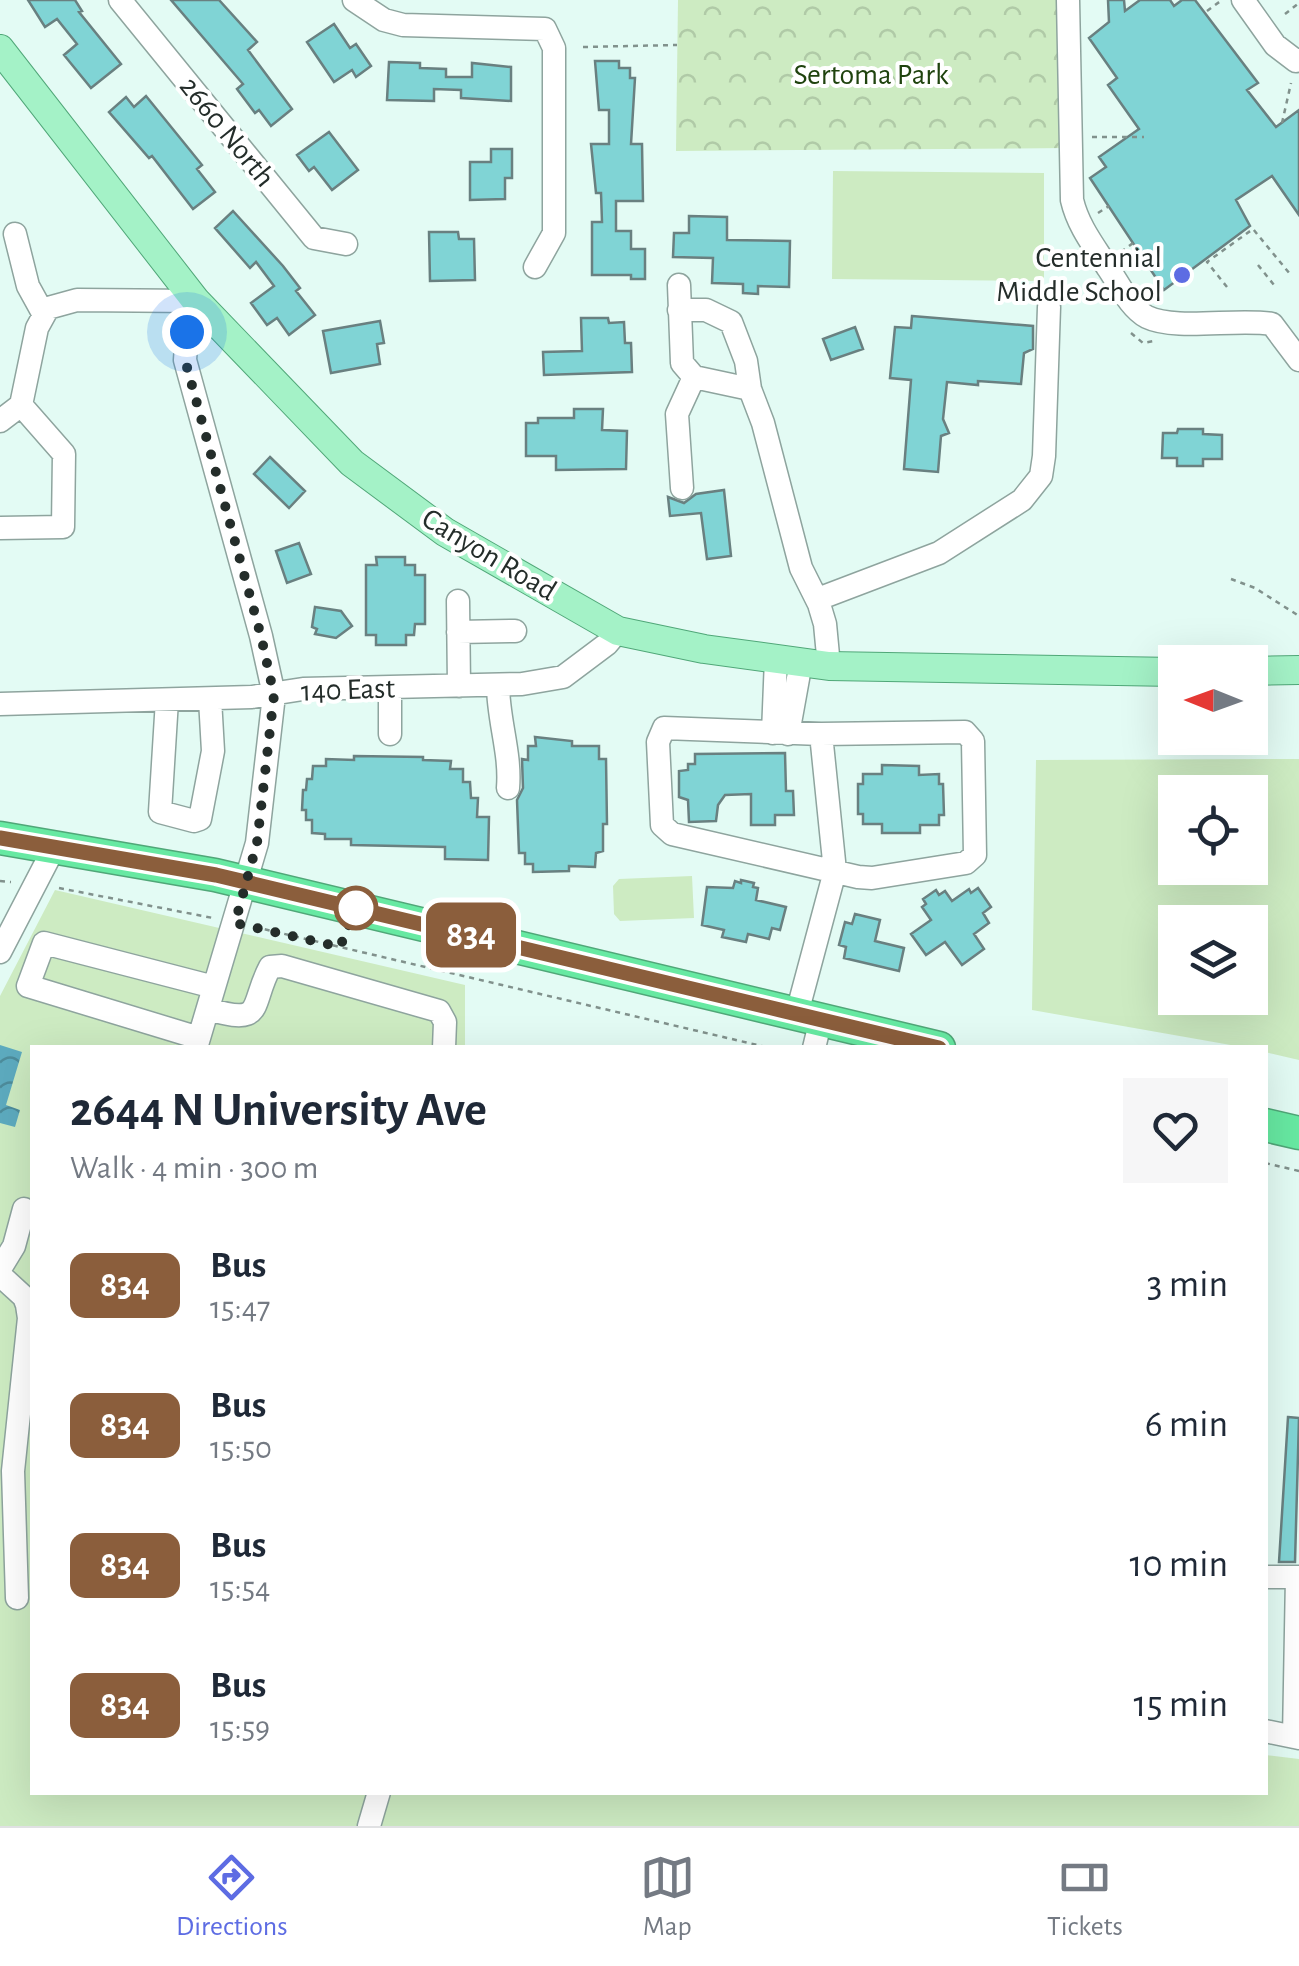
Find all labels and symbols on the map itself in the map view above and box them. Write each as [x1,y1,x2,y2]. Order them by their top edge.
park label: Sertoma Park [793,60,949,90]
street label: 2660 North [174,71,280,193]
place label: Centennial Middle School [996,243,1162,307]
marker: Centennial Middle School [1171,264,1193,286]
your location [162,307,212,357]
street label: Canyon Road [417,503,561,607]
north arrow [1158,645,1268,755]
street label: 140 East [301,673,396,707]
unlabelled marker [335,887,377,929]
line badge: 834 [414,902,528,968]

